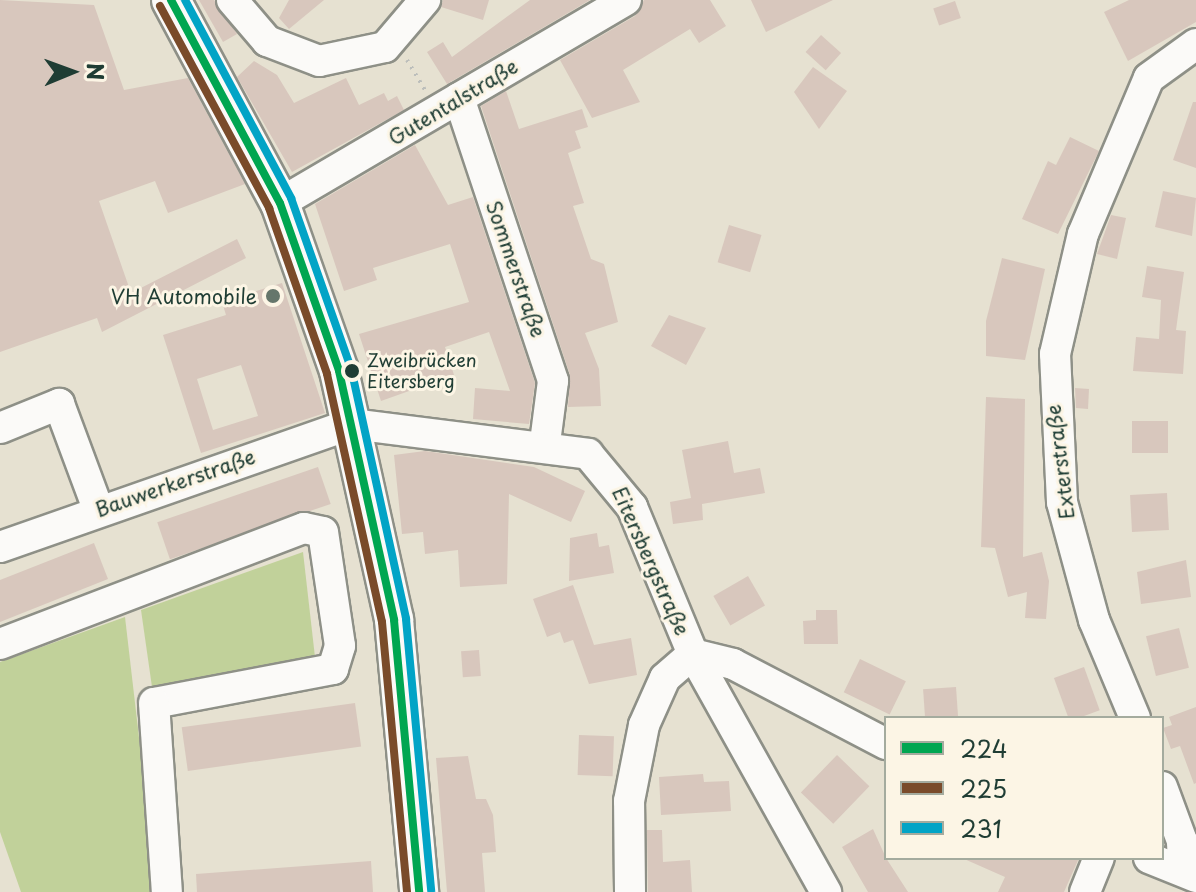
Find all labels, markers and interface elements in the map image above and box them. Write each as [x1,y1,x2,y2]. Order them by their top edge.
north arrow [32,32,112,112]
street label: Gutentalstraße [384,54,522,150]
text: N [80,63,113,81]
street label: Sommerstraße [481,198,551,340]
place label: VH Automobile [111,284,257,308]
marker: VH Automobile [264,287,282,305]
place label: Zweibrücken Eitersberg [367,350,477,392]
marker: Zweibrücken Eitersberg [344,363,360,379]
street label: Exterstraße [1041,403,1079,521]
street label: Bauwerkerstraße [92,444,258,522]
street label: Eitersbergstraße [608,483,694,639]
legend [884,716,1164,860]
text: 224 [960,730,1008,766]
text: 225 [960,770,1007,806]
text: 231 [960,810,1002,846]

